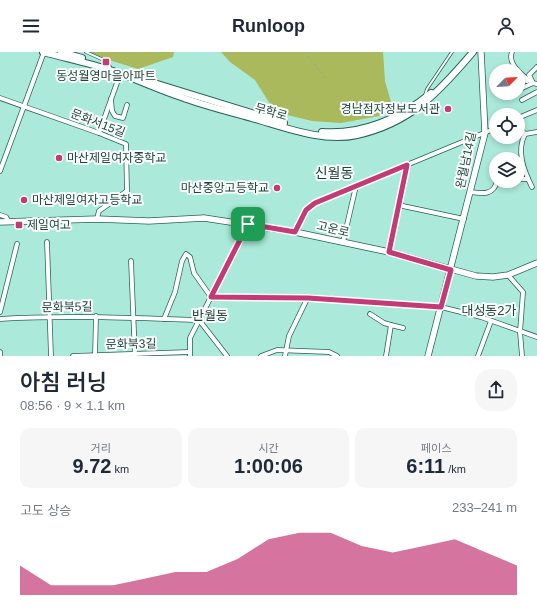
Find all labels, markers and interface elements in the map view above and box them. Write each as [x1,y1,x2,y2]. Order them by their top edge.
icon: menu [20,15,42,37]
icon: person [495,15,517,37]
text: Runloop [232,16,305,36]
marker: 동성월영마을아파트 [101,57,111,67]
north arrow [489,64,525,100]
map controls [489,64,525,188]
place label: 동성월영마을아파트 [56,69,156,83]
street label: 무학로 [253,101,289,123]
place label: 경남점자정보도서관 [341,102,440,116]
marker: 경남점자정보도서관 [443,104,453,114]
street label: 문화서15길 [69,106,127,140]
button: locate [489,108,525,144]
street label: 완월남14길 [453,130,479,190]
place label: 마산제일여자중학교 [67,151,166,165]
button: layers [489,152,525,188]
marker: 마산제일여자중학교 [54,153,64,163]
district label: 신월동 [315,165,353,181]
place label: 마산중앙고등학교 [181,181,269,195]
marker: 마산중앙고등학교 [272,183,282,193]
place label: 마산제일여자고등학교 [32,193,142,207]
marker: 마산제일여자고등학교 [19,195,29,205]
pin [231,207,265,241]
icon: arrive [237,213,259,235]
place label: 제일여고 [27,218,71,232]
street label: 고운로 [315,218,351,240]
marker: 제일여고 [14,220,24,230]
street label: 문화북5길 [41,300,93,314]
district label: 대성동2가 [461,303,517,318]
district label: 반월동 [192,308,228,323]
street label: 문화북3길 [105,337,157,351]
button: share [475,369,517,411]
text: 아침 러닝 [20,370,107,395]
text: 08:56 · 9 × 1.1 km [20,398,125,413]
text: 거리 [91,442,111,454]
text: 시간 [258,442,279,454]
text: 페이스 [421,442,451,454]
text: 9.72 [72,455,111,477]
text: 1:00:06 [234,455,303,477]
text: 6:11 [406,455,445,477]
text: km [111,463,129,475]
text: /km [445,463,466,475]
text: 233–241 m [452,500,517,515]
text: 고도 상승 [20,503,71,518]

